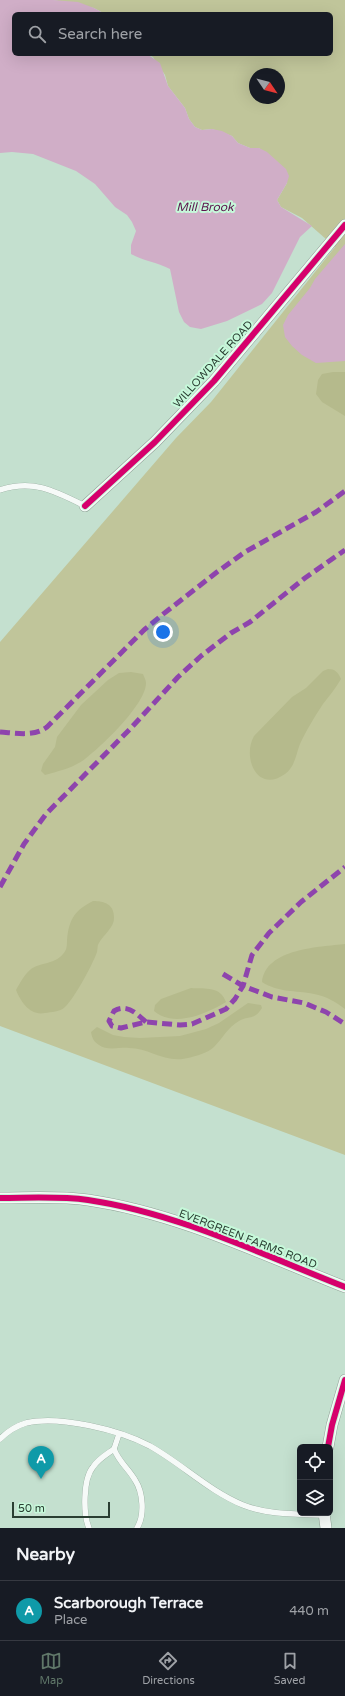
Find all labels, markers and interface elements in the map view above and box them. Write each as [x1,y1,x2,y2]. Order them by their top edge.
search box [12,12,333,56]
icon: search [26,23,48,45]
text: Search here [58,25,142,43]
north arrow [249,68,285,104]
water label: Mill Brook [176,200,235,214]
street label: WILLOWDALE ROAD [171,318,255,410]
your location [153,622,173,642]
street label: EVERGREEN FARMS ROAD [177,1207,319,1271]
map controls [297,1444,333,1516]
button: locate [297,1444,333,1480]
pin: A [28,1446,54,1479]
button: layers [297,1480,333,1516]
scale bar [12,1500,110,1519]
text: 50 m [18,1502,45,1515]
text: Nearby [16,1544,75,1565]
text: Scarborough Terrace [54,1594,203,1612]
text: A [24,1603,34,1619]
text: 440 m [289,1603,329,1619]
text: Place [54,1612,87,1628]
tab: Map [39,1650,63,1687]
tab: Directions [142,1650,195,1687]
tab: Saved [274,1650,306,1687]

